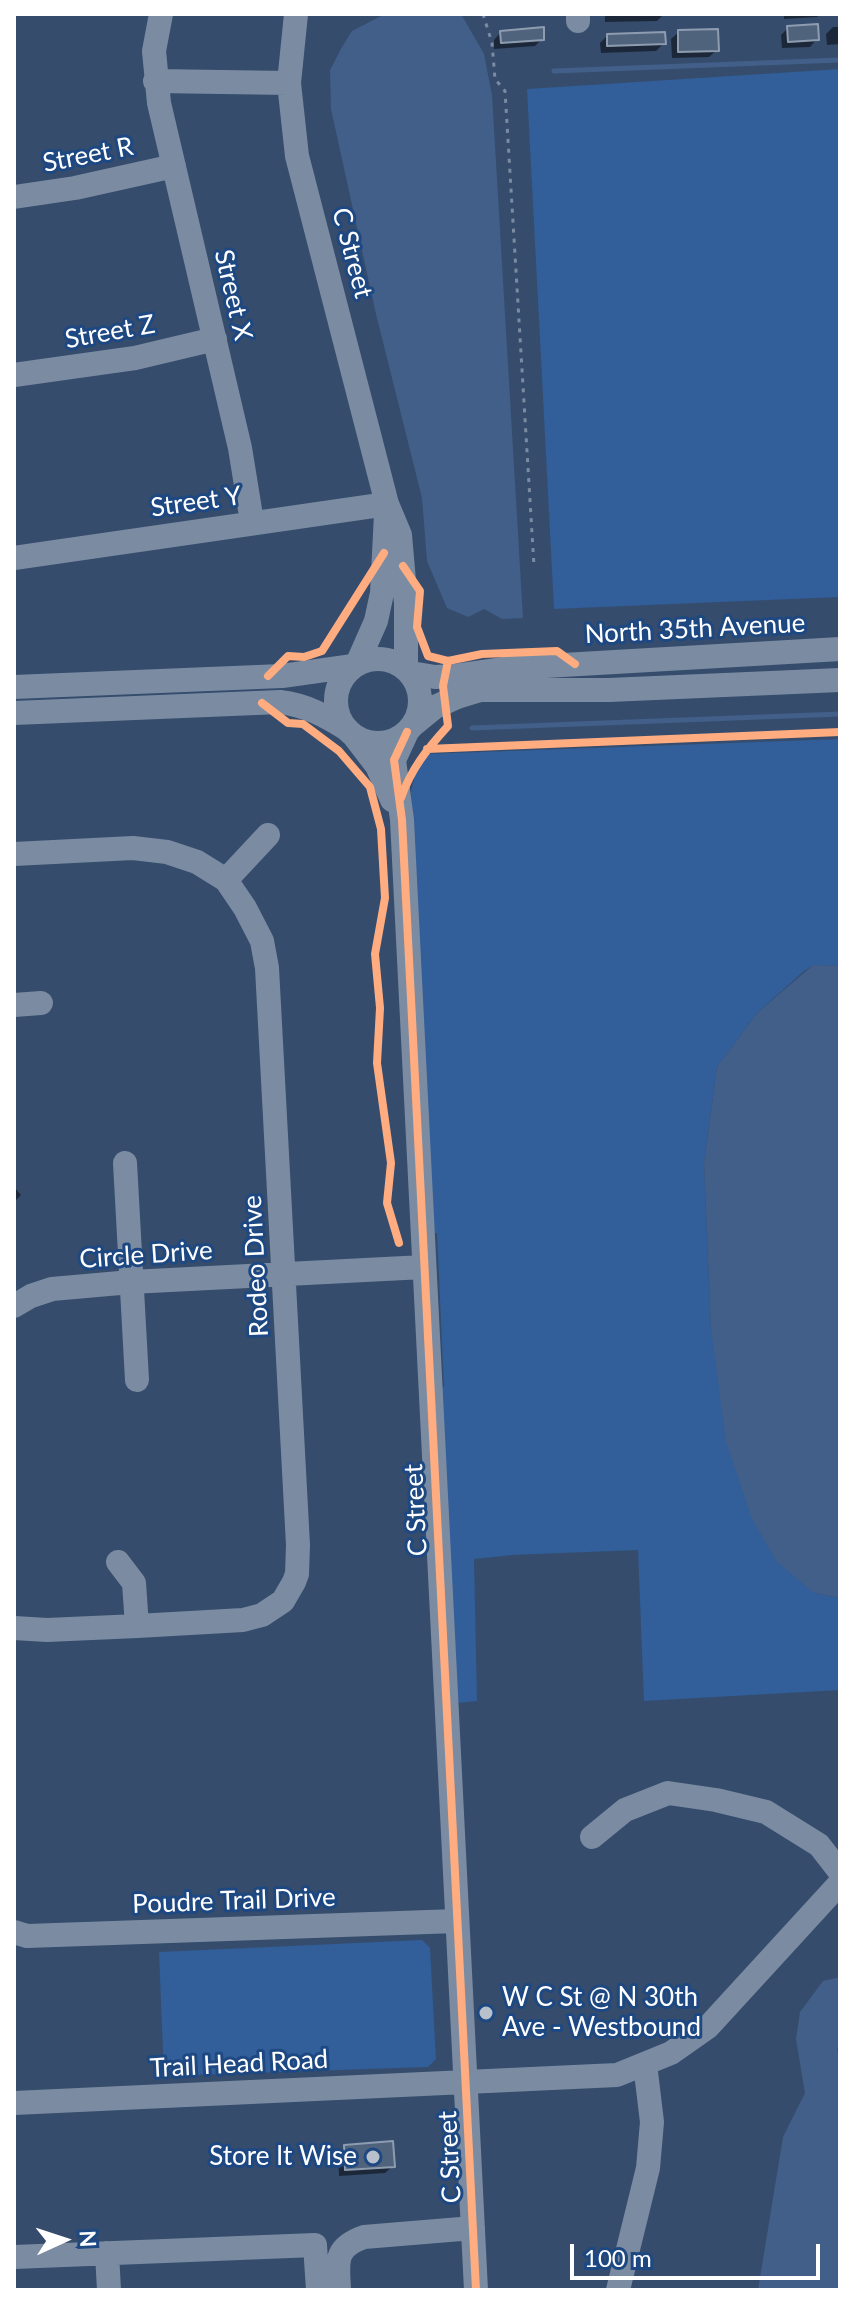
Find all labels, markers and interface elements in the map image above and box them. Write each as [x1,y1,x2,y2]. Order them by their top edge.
street label: Street R [40,131,136,179]
street label: C Street [325,204,379,302]
street label: Street X [207,247,259,343]
street label: Street Z [63,309,157,355]
street label: Street Y [149,480,243,524]
street label: North 35th Avenue [584,608,806,650]
street label: Rodeo Drive [237,1194,275,1338]
street label: Circle Drive [78,1235,214,1275]
street label: C Street [398,1463,434,1557]
street label: Poudre Trail Drive [132,1882,336,1920]
place label: W C St @ N 30th Ave - Westbound [502,1982,701,2044]
marker: W C St @ N 30th Ave - Westbound [477,2004,495,2022]
street label: Trail Head Road [149,2044,329,2084]
street label: C Street [432,2110,468,2204]
place label: Store It Wise [209,2141,357,2173]
marker: Store It Wise [364,2148,382,2166]
north arrow [24,2200,104,2280]
scale bar [574,2228,824,2278]
text: N [75,2230,102,2248]
text: 100 m [584,2243,652,2272]

